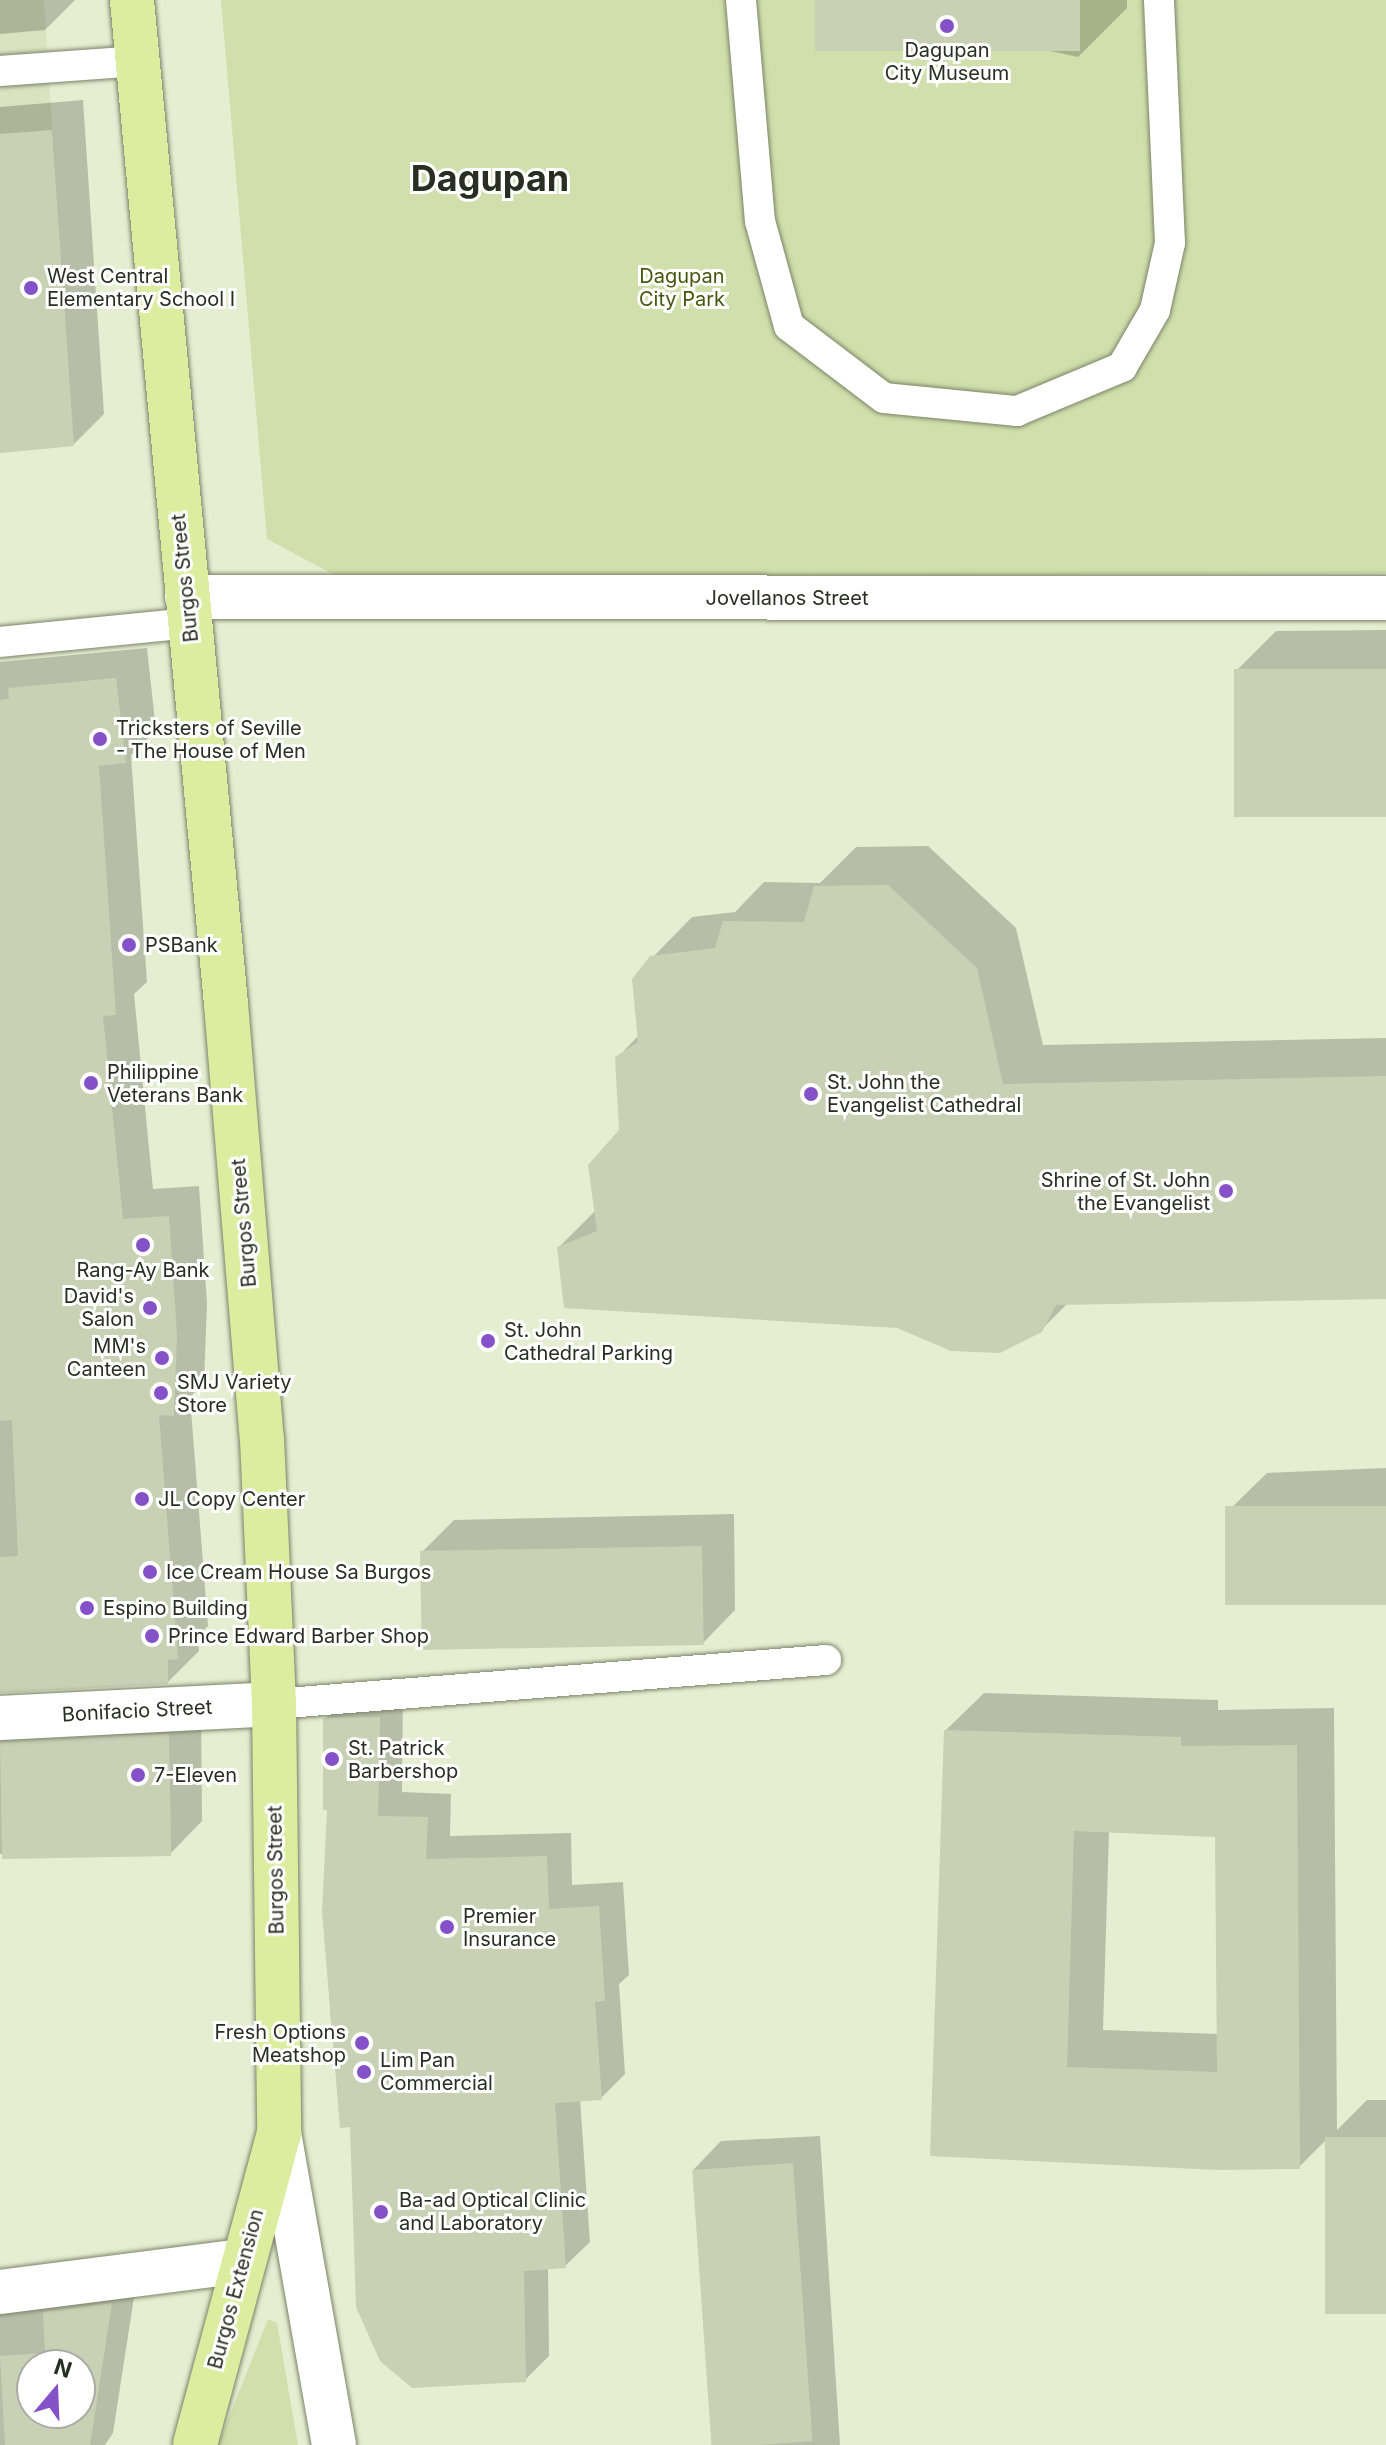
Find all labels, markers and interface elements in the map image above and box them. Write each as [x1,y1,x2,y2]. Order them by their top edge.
marker: Dagupan City Museum [938,17,956,35]
place label: Dagupan City Museum [885,38,1009,85]
district label: Dagupan [411,157,569,201]
place label: West Central Elementary School I [47,264,235,311]
park label: Dagupan City Park [639,264,725,311]
marker: West Central Elementary School I [22,279,40,297]
street label: Burgos Street [166,513,204,643]
street label: Jovellanos Street [706,586,868,610]
place label: Tricksters of Seville - The House of Men [116,716,306,763]
marker: Tricksters of Seville - The House of Men [91,730,109,748]
place label: PSBank [145,933,218,957]
marker: PSBank [120,936,138,954]
place label: Philippine Veterans Bank [107,1060,243,1107]
place label: St. John the Evangelist Cathedral [827,1070,1021,1117]
marker: Philippine Veterans Bank [82,1074,100,1092]
marker: St. John the Evangelist Cathedral [802,1085,820,1103]
street label: Burgos Street [226,1158,262,1288]
place label: Shrine of St. John the Evangelist [1041,1168,1210,1215]
marker: Shrine of St. John the Evangelist [1217,1182,1235,1200]
marker: Rang-Ay Bank [134,1236,152,1254]
place label: Rang-Ay Bank [76,1258,210,1282]
place label: David's Salon [64,1284,134,1331]
marker: David's Salon [141,1299,159,1317]
place label: St. John Cathedral Parking [504,1318,673,1365]
marker: St. John Cathedral Parking [479,1332,497,1350]
place label: MM's Canteen [67,1334,146,1381]
marker: MM's Canteen [153,1349,171,1367]
place label: SMJ Variety Store [177,1370,291,1417]
marker: SMJ Variety Store [152,1384,170,1402]
place label: JL Copy Center [158,1487,305,1511]
marker: JL Copy Center [133,1490,151,1508]
place label: Ice Cream House Sa Burgos [166,1560,431,1584]
marker: Ice Cream House Sa Burgos [141,1563,159,1581]
place label: Espino Building [103,1596,248,1620]
marker: Espino Building [78,1599,96,1617]
place label: Prince Edward Barber Shop [168,1624,429,1648]
marker: Prince Edward Barber Shop [143,1627,161,1645]
street label: Bonifacio Street [61,1695,213,1727]
place label: St. Patrick Barbershop [348,1736,458,1783]
marker: St. Patrick Barbershop [323,1750,341,1768]
place label: 7-Eleven [154,1763,237,1787]
marker: 7-Eleven [129,1766,147,1784]
street label: Burgos Street [263,1805,289,1935]
place label: Premier Insurance [463,1904,556,1951]
marker: Premier Insurance [438,1918,456,1936]
place label: Fresh Options Meatshop [215,2020,346,2067]
marker: Fresh Options Meatshop [353,2034,371,2052]
place label: Lim Pan Commercial [380,2048,493,2095]
marker: Lim Pan Commercial [355,2063,373,2081]
place label: Ba-ad Optical Clinic and Laboratory [399,2188,586,2235]
marker: Ba-ad Optical Clinic and Laboratory [370,2201,392,2223]
street label: Burgos Extension [203,2206,269,2372]
north arrow [16,2349,96,2429]
text: N [51,2353,75,2383]

